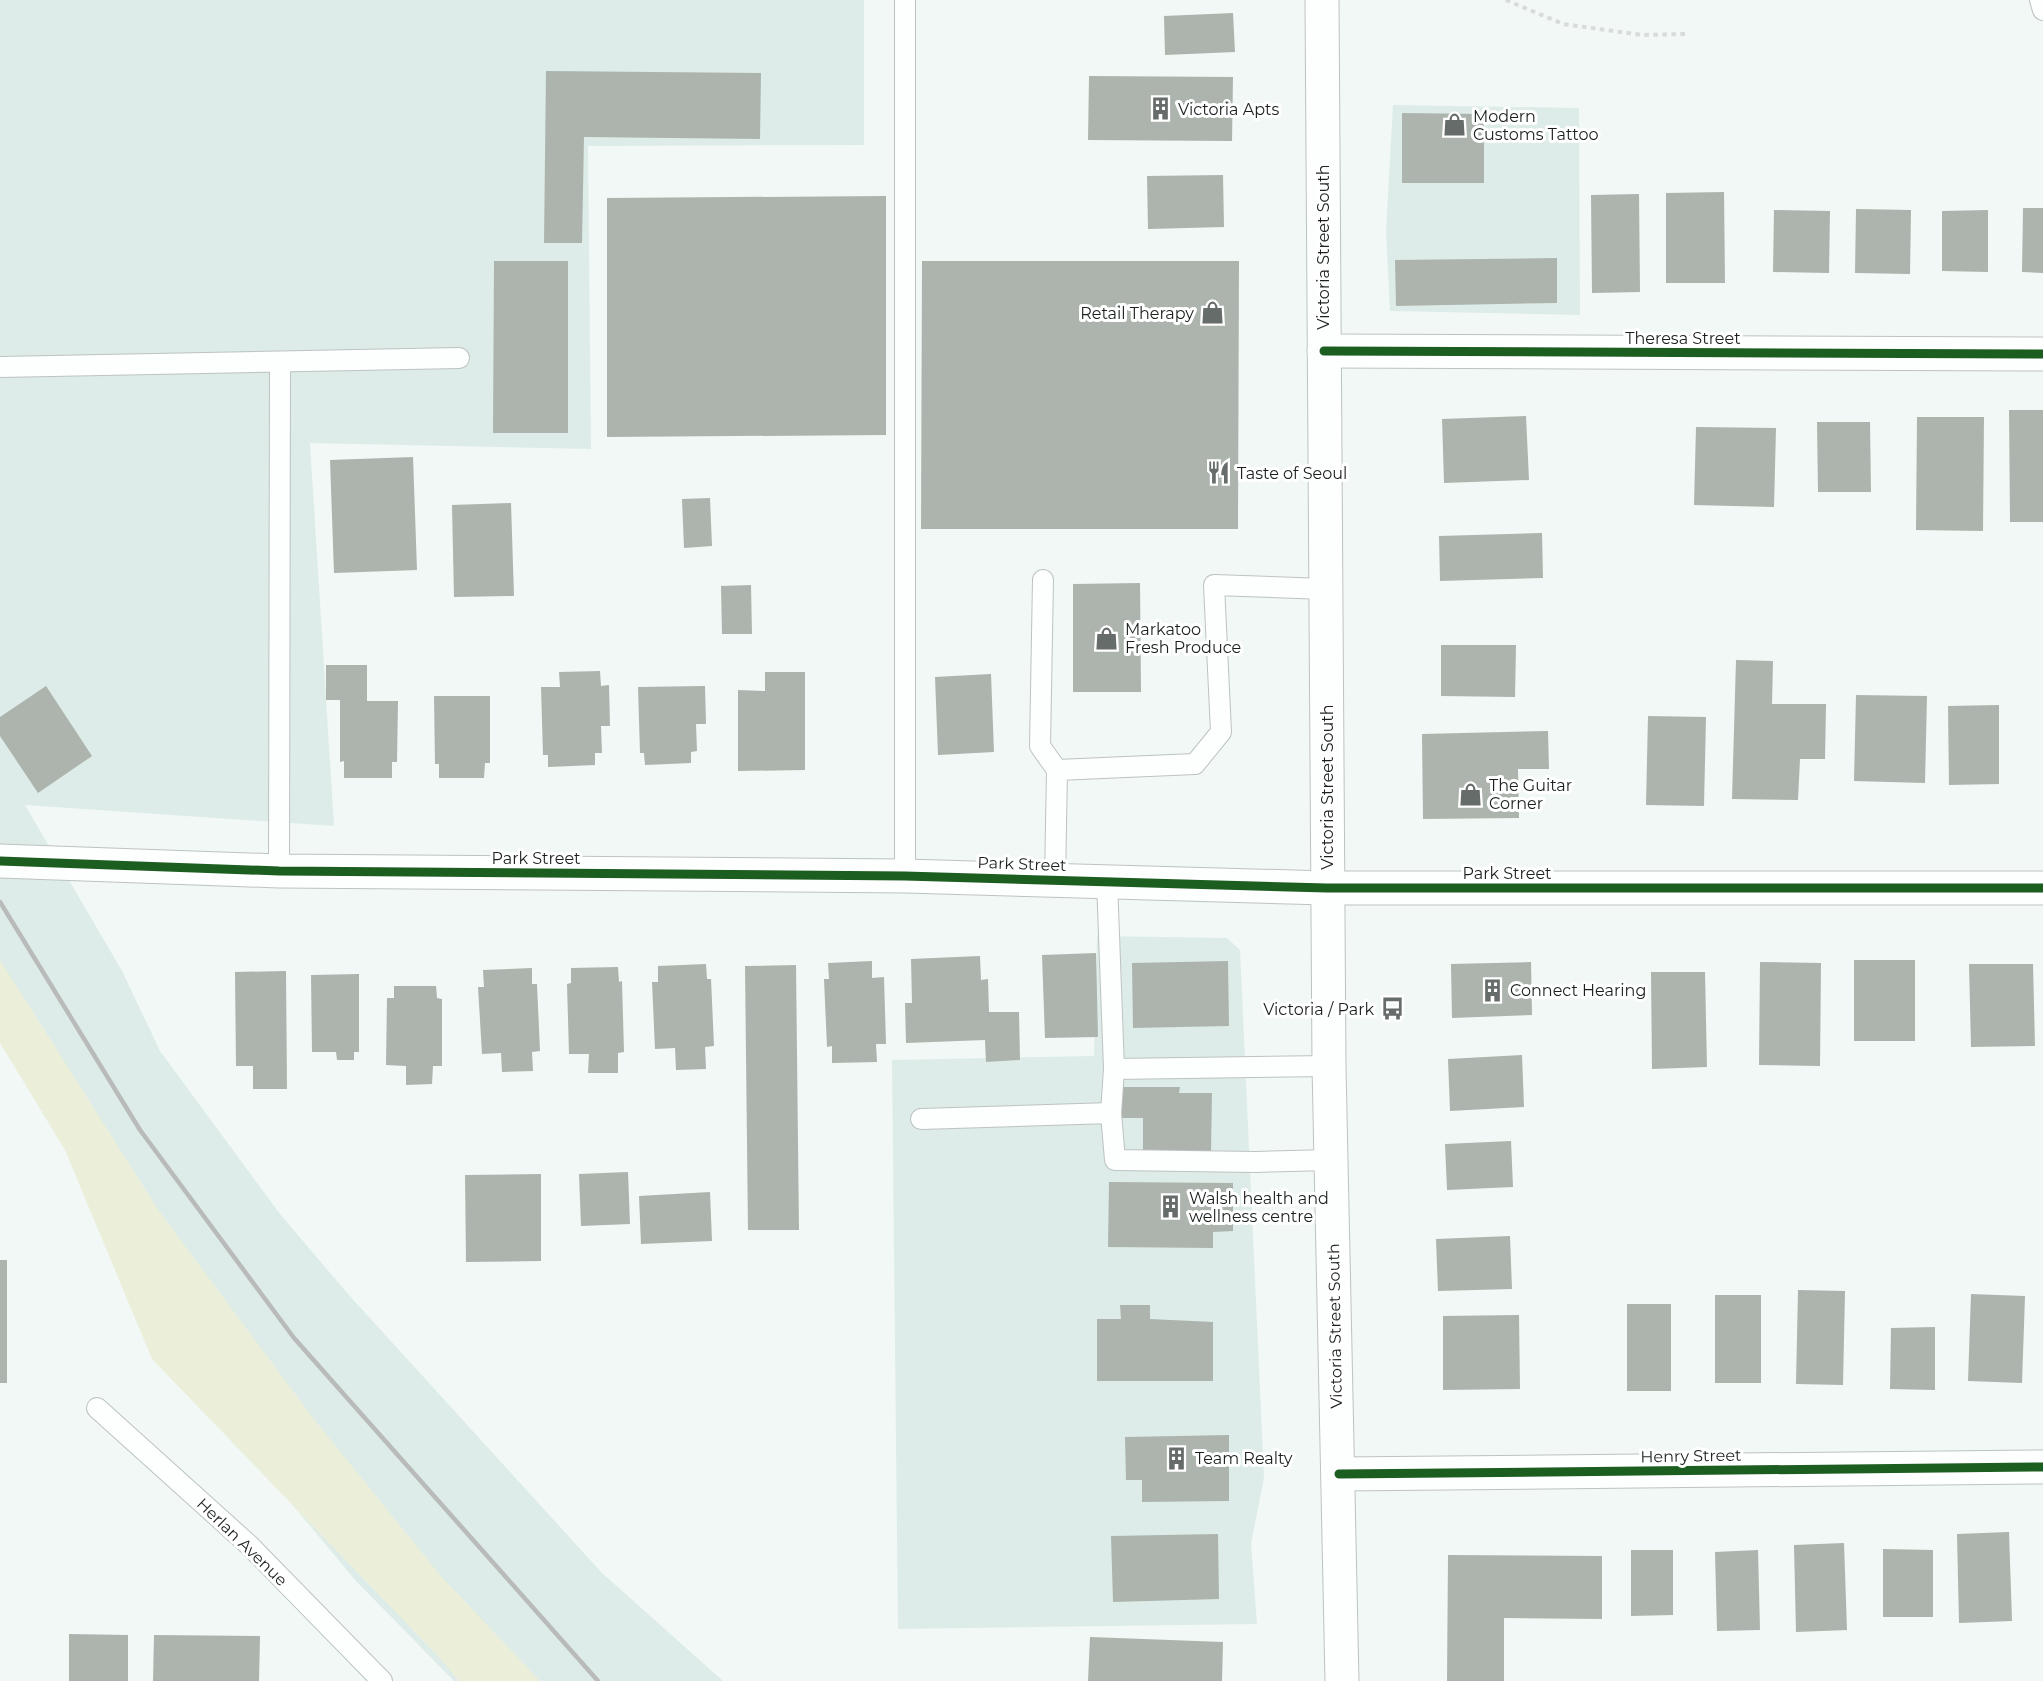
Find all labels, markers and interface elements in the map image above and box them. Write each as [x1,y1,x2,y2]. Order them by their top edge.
building icon: Victoria Apts [1147,96,1173,122]
place label: Victoria Apts [1178,100,1280,119]
place label: Modern Customs Tattoo [1473,107,1599,144]
shop icon: Modern Customs Tattoo [1442,112,1468,138]
street label: Victoria Street South [1314,164,1333,330]
shop icon: Retail Therapy [1199,300,1225,326]
place label: Retail Therapy [1080,304,1194,323]
street label: Theresa Street [1625,329,1741,348]
restaurant icon: Taste of Seoul [1206,460,1232,486]
place label: Taste of Seoul [1237,464,1347,483]
place label: Markatoo Fresh Produce [1125,620,1241,657]
shop icon: Markatoo Fresh Produce [1094,625,1120,651]
street label: Victoria Street South [1318,704,1337,870]
place label: The Guitar Corner [1489,776,1572,813]
shop icon: The Guitar Corner [1458,781,1484,807]
street label: Park Street [491,849,581,868]
street label: Park Street [977,853,1067,875]
street label: Park Street [1462,864,1552,883]
building icon: Connect Hearing [1479,977,1505,1003]
place label: Connect Hearing [1510,981,1646,1000]
bus stop icon: Victoria / Park [1379,996,1405,1022]
place label: Victoria / Park [1263,1000,1374,1019]
place label: Walsh health and wellness centre [1189,1189,1329,1226]
building icon: Walsh health and wellness centre [1158,1194,1184,1220]
street label: Victoria Street South [1324,1243,1346,1409]
building icon: Team Realty [1164,1445,1190,1471]
street label: Henry Street [1640,1446,1742,1466]
place label: Team Realty [1195,1449,1293,1468]
street label: Herlan Avenue [193,1494,291,1590]

